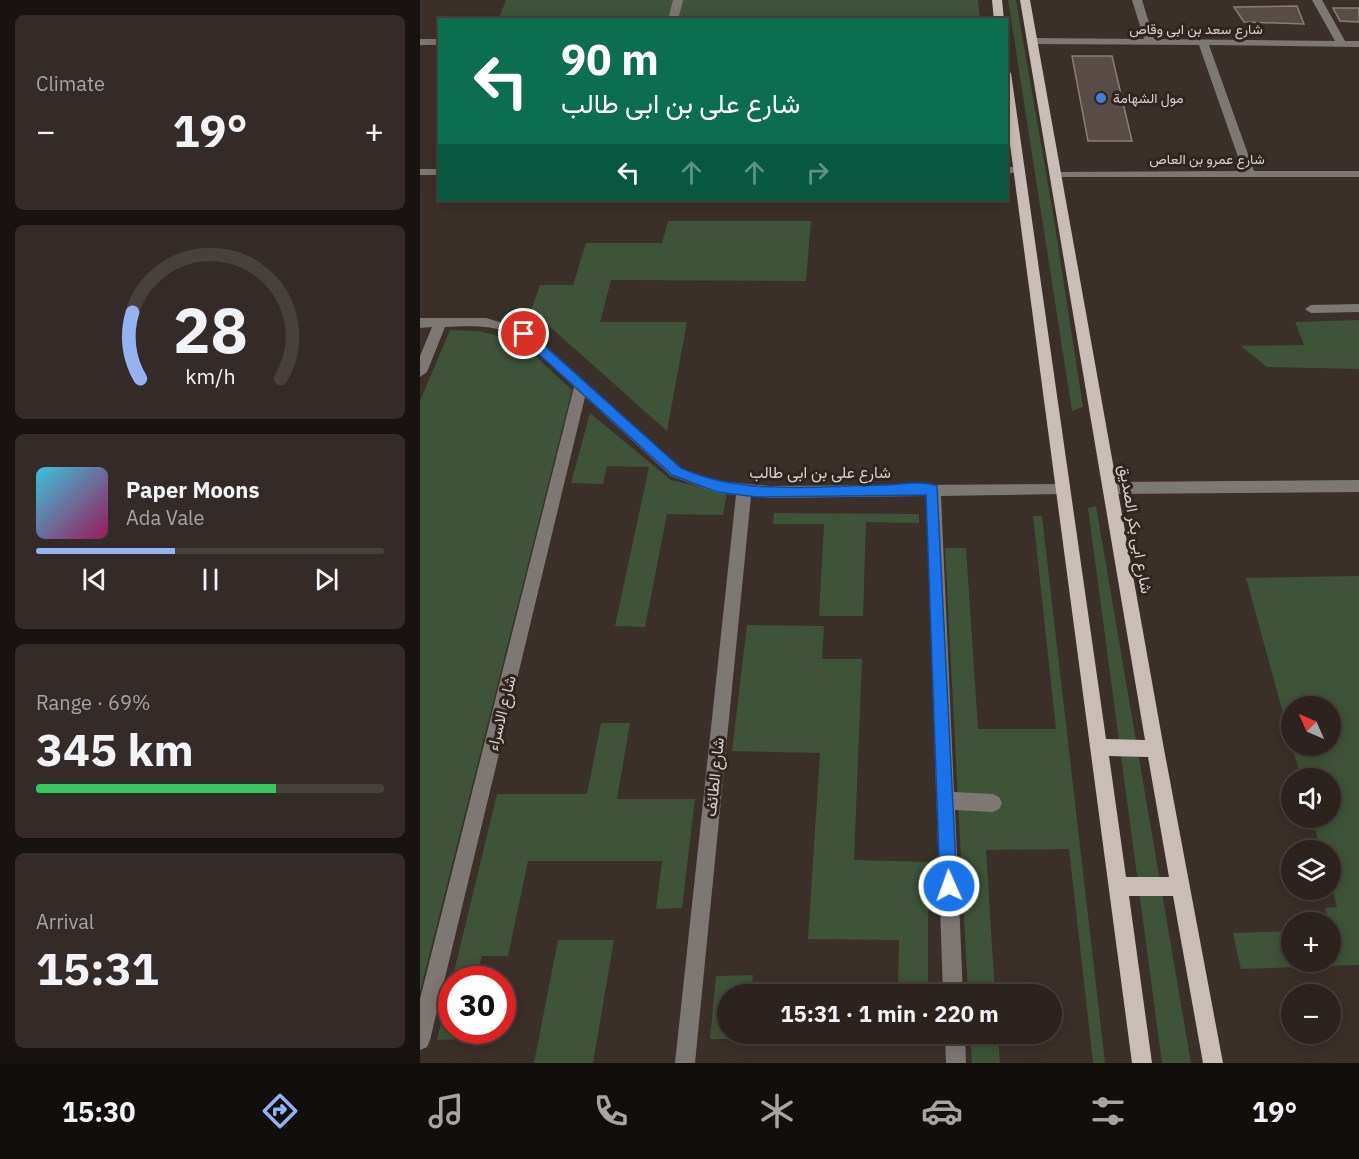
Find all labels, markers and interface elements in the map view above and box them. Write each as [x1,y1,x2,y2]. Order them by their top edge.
street label: شارع سعد بن ابى وقاص [1129,20,1263,40]
text: 90 m [561,32,659,87]
icon: left [462,42,540,120]
text: Climate [36,70,105,97]
text: شارع على بن ابى طالب [561,85,800,120]
place label: مول الشهامة [1113,89,1183,108]
marker: مول الشهامة [1094,91,1108,105]
text: 19° [172,101,248,159]
text: − [36,109,56,152]
text: + [364,109,384,152]
street label: شارع عمرو بن العاص [1149,150,1265,170]
icon: left [612,156,645,189]
icon: ahead [675,156,708,189]
icon: ahead [738,156,771,189]
icon: right [801,156,834,189]
text: 28 [173,289,247,370]
pin [498,308,549,359]
icon: arrive [507,317,540,350]
text: km/h [185,362,235,390]
street label: شارع على بن ابى طالب [749,462,891,484]
street label: شارع ابى بكر الصديق [1113,463,1157,595]
text: Paper Moons [126,475,259,504]
text: Ada Vale [126,504,205,531]
icon: previous [78,563,111,596]
icon: pause [194,563,227,596]
icon: next [310,563,343,596]
street label: شارع الاسراء [482,673,522,753]
text: Range · 69% [36,689,151,716]
north arrow [1281,696,1341,756]
map controls [1281,696,1341,1044]
text: 345 km [36,720,194,778]
street label: شارع الطائف [700,737,730,818]
button: sound [1281,768,1341,828]
button: layers [1281,840,1341,900]
position arrow [917,854,981,918]
text: Arrival [36,908,94,935]
button: + [1281,912,1341,972]
text: 15:31 [36,939,159,997]
speed limit sign: 30 [438,966,516,1044]
button: − [1281,984,1341,1044]
text: 15:31 · 1 min · 220 m [780,999,999,1028]
icon: directions [259,1090,301,1132]
icon: music [425,1090,467,1132]
icon: phone [590,1090,632,1132]
icon: climate [756,1090,798,1132]
icon: car [921,1090,963,1132]
icon: filters [1087,1090,1129,1132]
text: 15:30 [62,1094,135,1129]
text: 19° [1252,1094,1297,1129]

